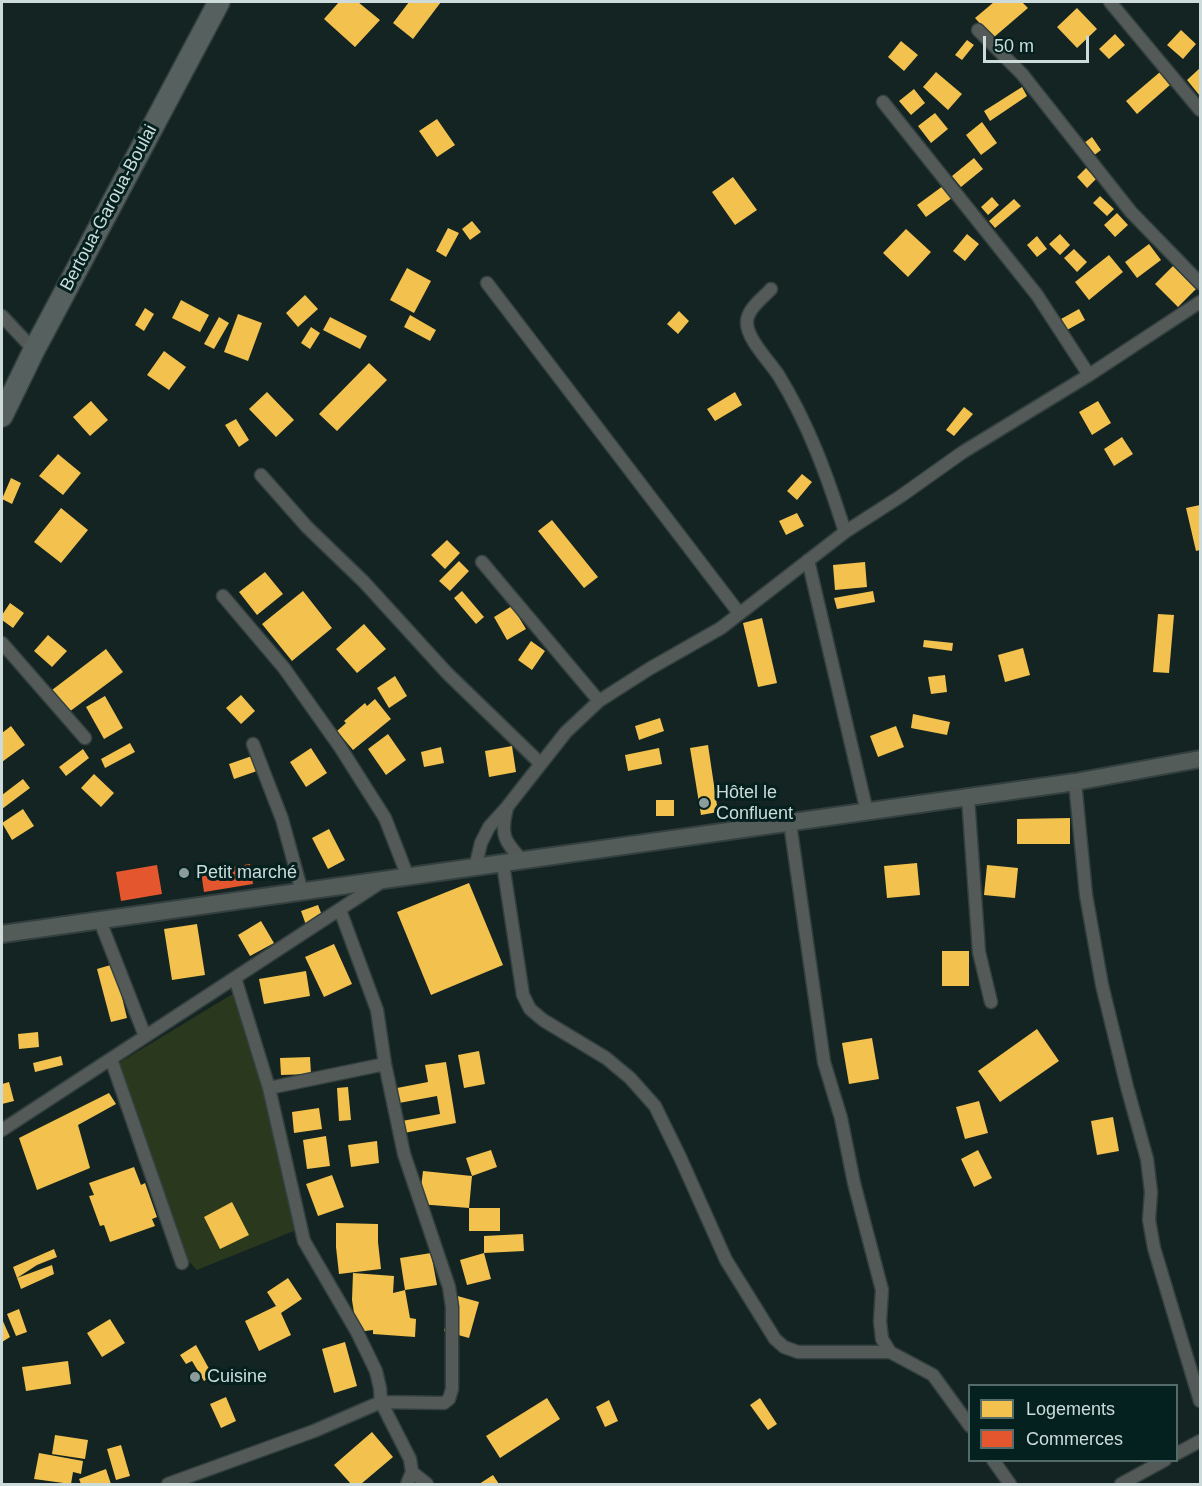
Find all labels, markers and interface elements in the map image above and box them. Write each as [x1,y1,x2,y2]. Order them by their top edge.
scale bar [986,24,1092,62]
text: 50 m [994,36,1034,56]
street label: Bertoua-Garoua-Boulai [56,121,162,295]
place label: Hôtel le Confluent [716,782,793,824]
marker: Hôtel le Confluent [697,796,711,810]
place label: Petit marché [196,862,297,884]
marker: Petit marché [177,866,191,880]
place label: Cuisine [207,1366,267,1388]
marker: Cuisine [188,1370,202,1384]
legend [968,1384,1178,1462]
text: Logements [1026,1399,1115,1419]
text: Commerces [1026,1429,1123,1449]

